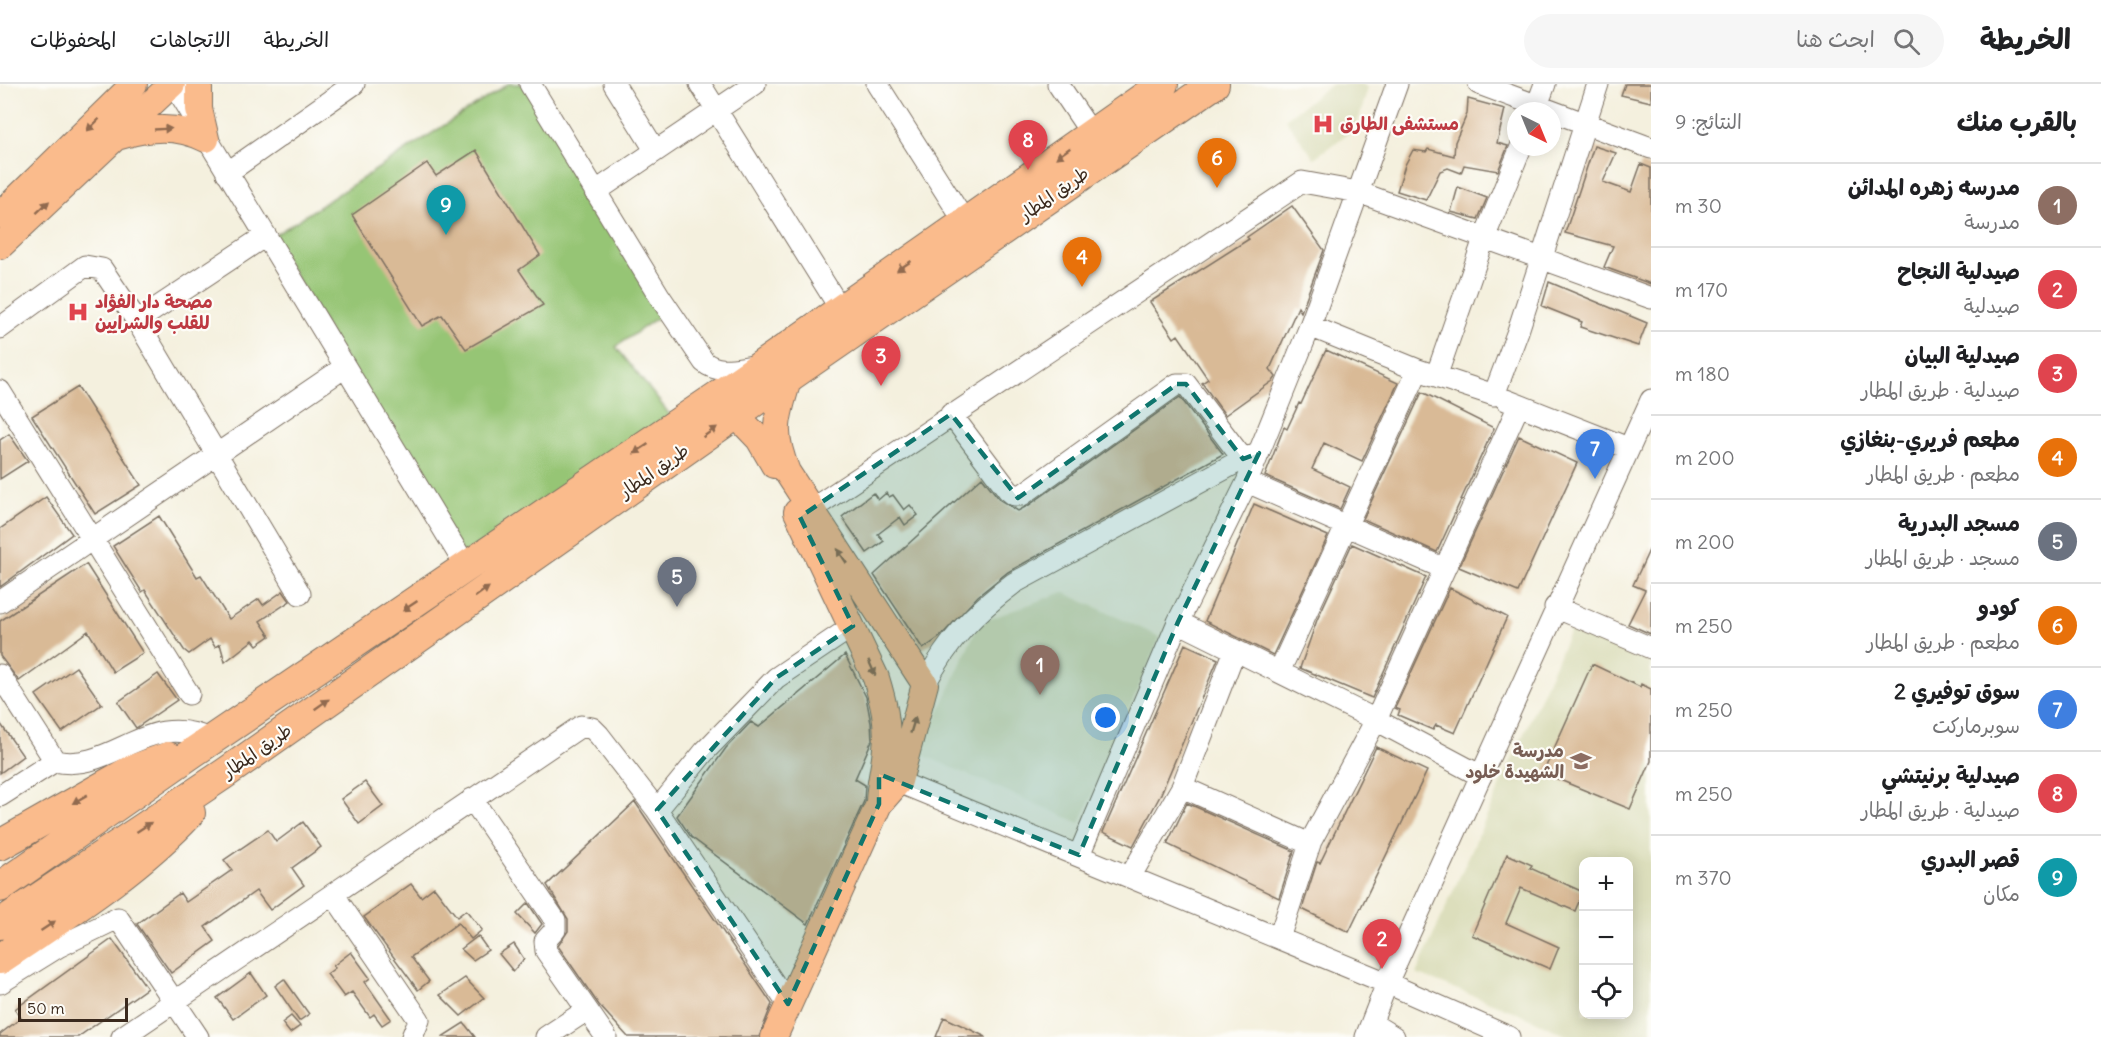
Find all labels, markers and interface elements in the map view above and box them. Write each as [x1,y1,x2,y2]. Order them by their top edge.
search box [1524,14,1944,68]
text: الخريطة [1980,21,2071,57]
text: ابحث هنا [1796,25,1875,53]
icon: search [1890,25,1923,58]
text: المحفوظات [30,26,116,53]
text: الاتجاهات [149,26,231,53]
text: الخريطة [264,26,329,53]
north arrow [1507,102,1561,156]
text: بالقرب منك [1957,105,2077,138]
text: النتائج: 9 [1675,109,1742,134]
hospital icon: مستشفى الطارق [1311,112,1335,136]
place label: مستشفى الطارق [1340,112,1459,136]
one-way arrow [86,118,100,132]
pin: 8 [1008,120,1048,170]
one-way arrow [154,124,173,133]
pin: 6 [1198,138,1236,188]
one-way arrow [1056,147,1072,159]
street label: طريق المطار [1013,161,1093,227]
text: مدرسه زهره المدائن [1848,173,2020,201]
pin: 9 [426,186,466,235]
text: 30 m [1675,193,1722,218]
text: 1 [2054,193,2061,218]
one-way arrow [35,201,50,214]
text: مدرسة [1964,209,2020,234]
pin: 4 [1062,238,1102,287]
text: صيدلية النجاح [1897,257,2020,285]
one-way arrow [897,260,913,272]
text: 170 m [1675,277,1728,302]
text: 2 [2052,277,2063,302]
place label: مصحة دار الفؤاد للقلب والشرايين [95,290,213,334]
text: صيدلية [1964,293,2020,318]
hospital icon: مصحة دار الفؤاد للقلب والشرايين [66,300,90,324]
pin: 3 [862,336,900,386]
text: صيدلية البيان [1905,341,2020,369]
text: 180 m [1675,361,1730,386]
text: 3 [2052,361,2063,386]
text: صيدلية · طريق المطار [1861,377,2020,402]
text: مطعم فريري-بنغازي [1840,425,2020,453]
one-way arrow [701,426,717,438]
pin: 7 [1576,430,1614,479]
street label: طريق المطار [613,438,693,504]
one-way arrow [633,443,649,455]
text: 200 m [1675,445,1735,470]
text: 4 [2052,445,2063,470]
text: مطعم · طريق المطار [1867,461,2020,486]
text: مسجد البدرية [1898,509,2020,537]
text: 200 m [1675,529,1735,554]
text: 5 [2052,529,2063,554]
text: مسجد · طريق المطار [1866,545,2020,570]
one-way arrow [836,548,848,564]
pin: 5 [658,558,696,607]
one-way arrow [473,586,489,598]
text: كودو [1978,593,2020,621]
one-way arrow [402,600,418,611]
text: 250 m [1675,613,1733,638]
text: 6 [2052,613,2063,638]
text: مطعم · طريق المطار [1867,629,2020,654]
pin: 1 [1020,646,1060,695]
one-way arrow [867,659,876,676]
text: سوق توفيري 2 [1894,677,2020,705]
text: 250 m [1675,697,1733,722]
text: 7 [2053,697,2062,722]
one-way arrow [313,698,329,710]
your location [1091,703,1120,732]
text: سوبرماركت [1932,713,2020,738]
one-way arrow [909,716,918,734]
street label: طريق المطار [216,718,296,784]
place label: مدرسة الشهيدة خلود [1465,739,1564,784]
school or university icon: مدرسة الشهيدة خلود [1569,749,1593,773]
text: صيدلية برنيتشي [1882,761,2020,789]
text: 250 m [1675,781,1733,806]
text: 8 [2052,781,2063,806]
one-way arrow [72,793,89,803]
text: صيدلية · طريق المطار [1861,797,2020,822]
one-way arrow [136,822,152,833]
text: قصر البدري [1921,845,2020,873]
map controls [1579,857,1633,1019]
button: + [1579,857,1633,911]
text: 370 m [1675,865,1732,890]
text: 9 [2052,865,2063,890]
text: مكان [1983,881,2020,906]
button: − [1579,911,1633,965]
one-way arrow [40,920,56,932]
pin: 2 [1362,920,1402,969]
button: locate [1579,965,1633,1019]
scale bar [18,995,128,1022]
text: 50 m [27,998,65,1018]

